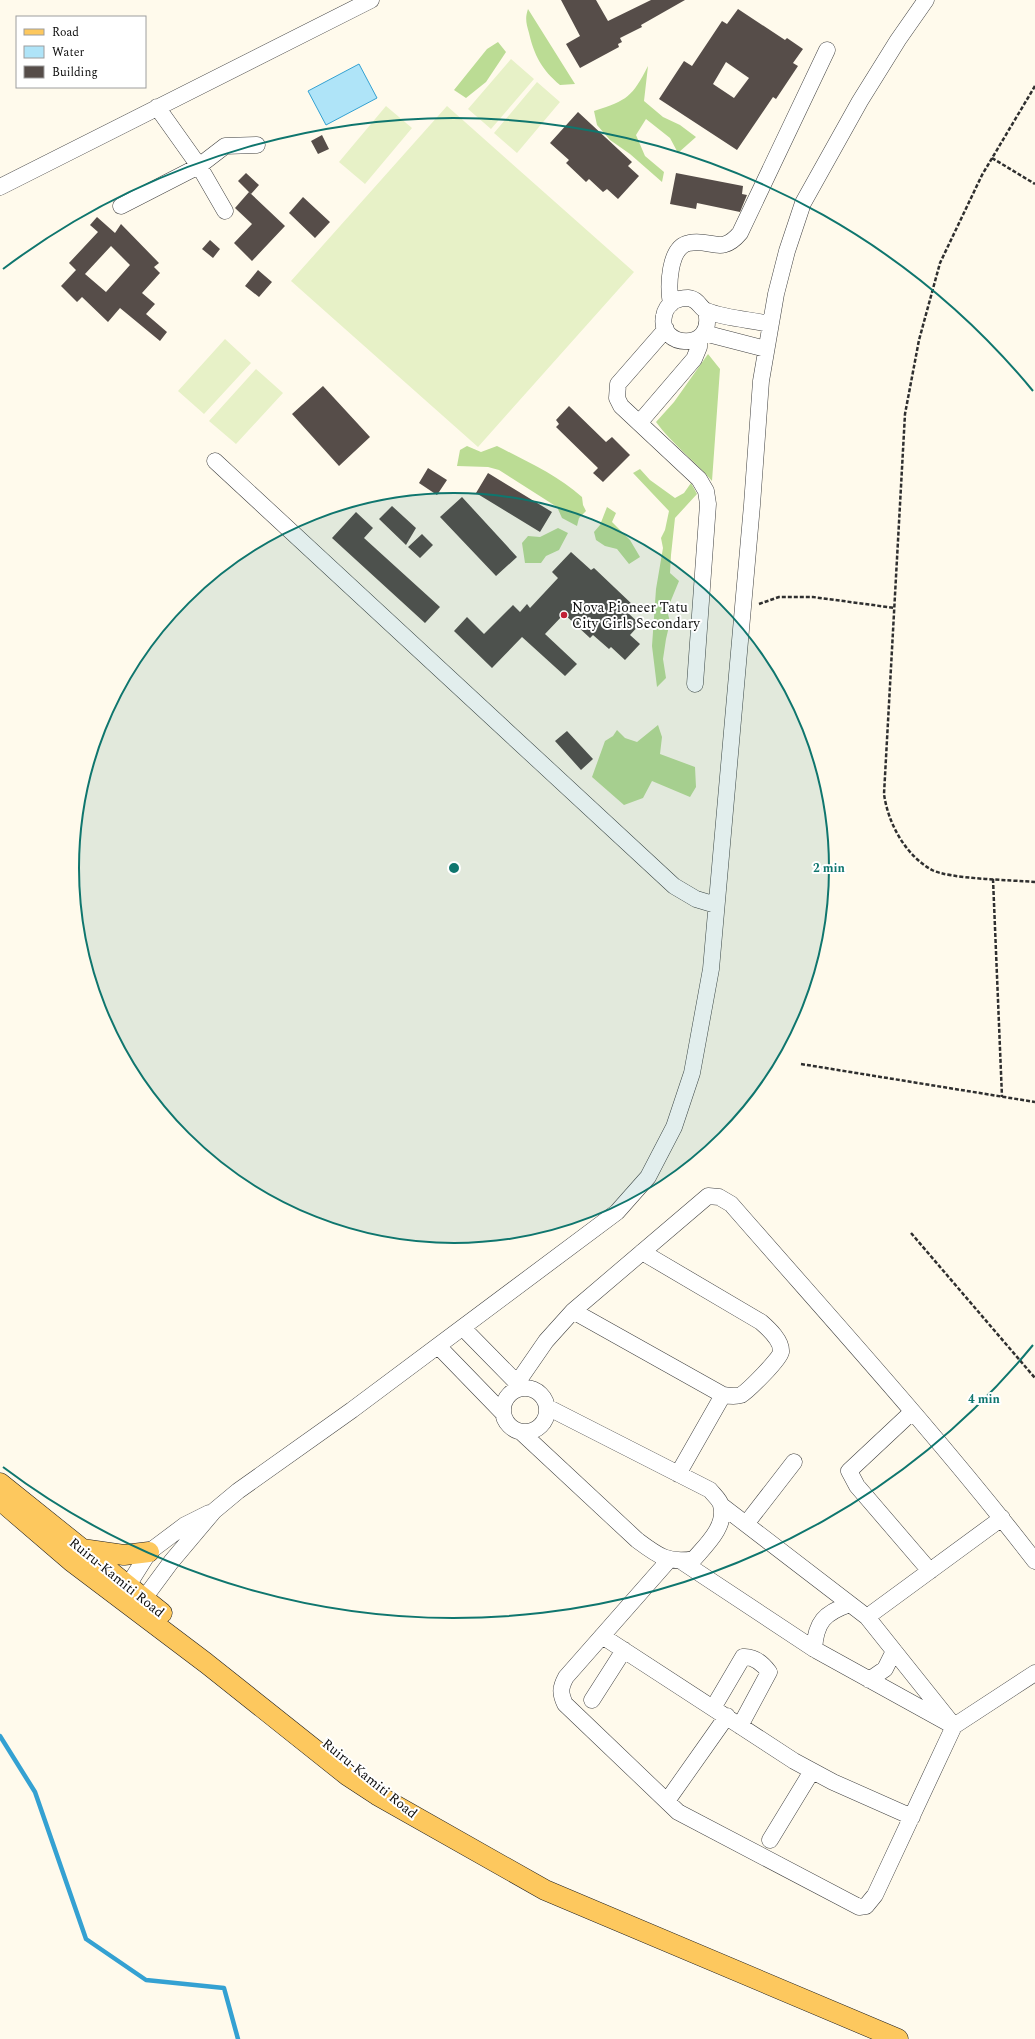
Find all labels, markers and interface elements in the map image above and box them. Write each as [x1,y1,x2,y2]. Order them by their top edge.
legend [16,16,146,88]
text: Road [52,23,79,42]
text: Water [52,43,84,62]
text: Building [52,63,98,82]
place label: Nova Pioneer Tatu City Girls Secondary [572,597,701,634]
marker: Nova Pioneer Tatu City Girls Secondary [559,610,569,620]
text: 2 min [813,859,846,878]
centre of rings [447,861,461,875]
text: 4 min [968,1390,1001,1409]
street label: Ruiru-Kamiti Road [64,1532,169,1623]
street label: Ruiru-Kamiti Road [317,1733,422,1824]

